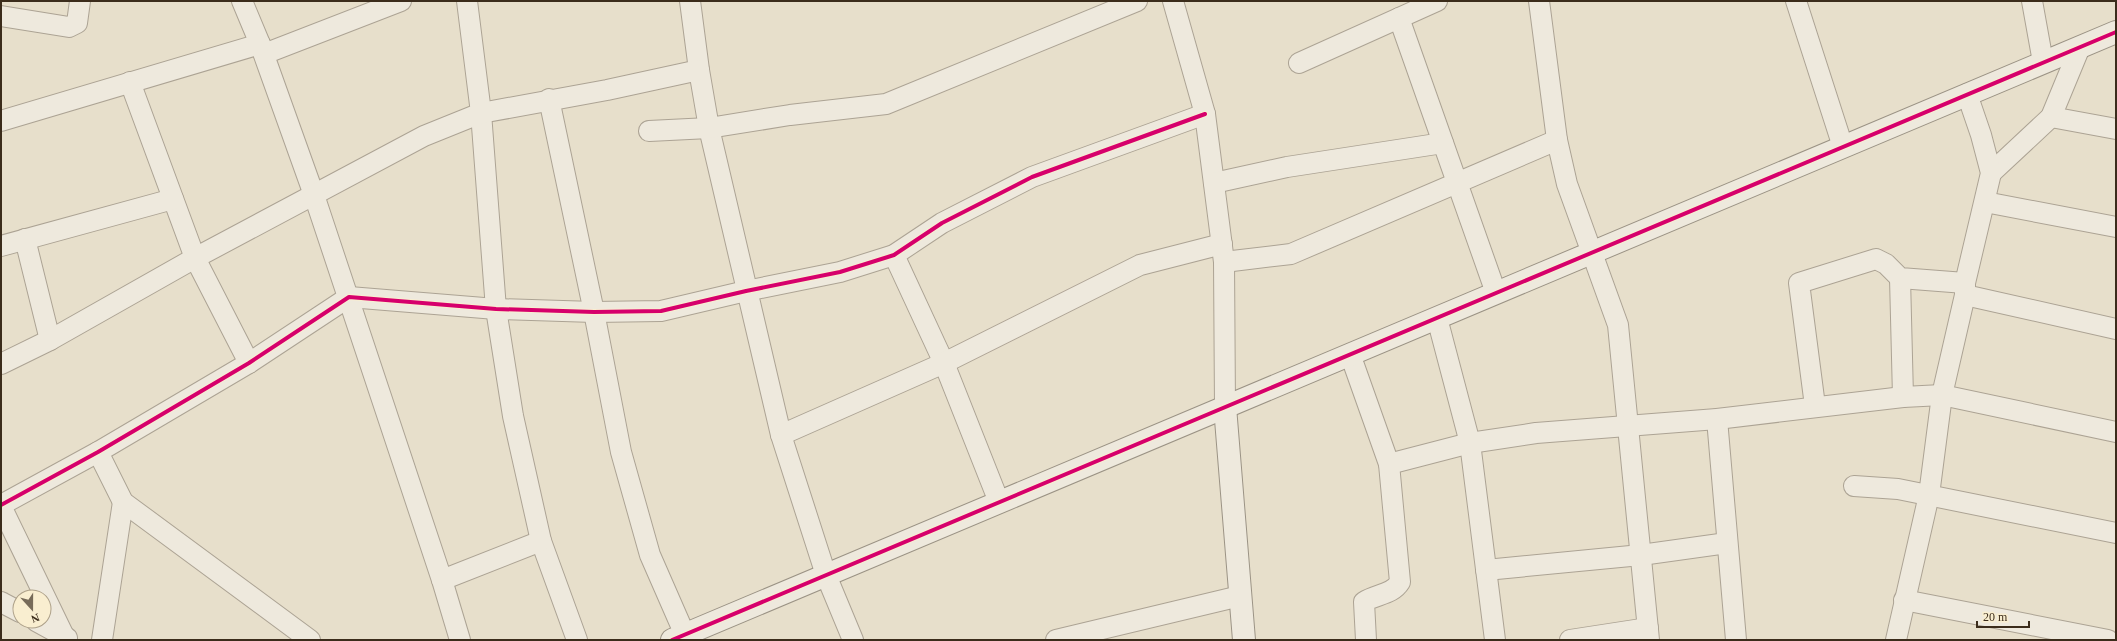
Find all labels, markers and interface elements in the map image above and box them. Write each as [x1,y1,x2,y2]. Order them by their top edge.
north arrow [12,589,52,629]
scale bar [1977,603,2029,629]
text: 20 m [1983,610,2008,624]
text: N [30,611,41,625]

